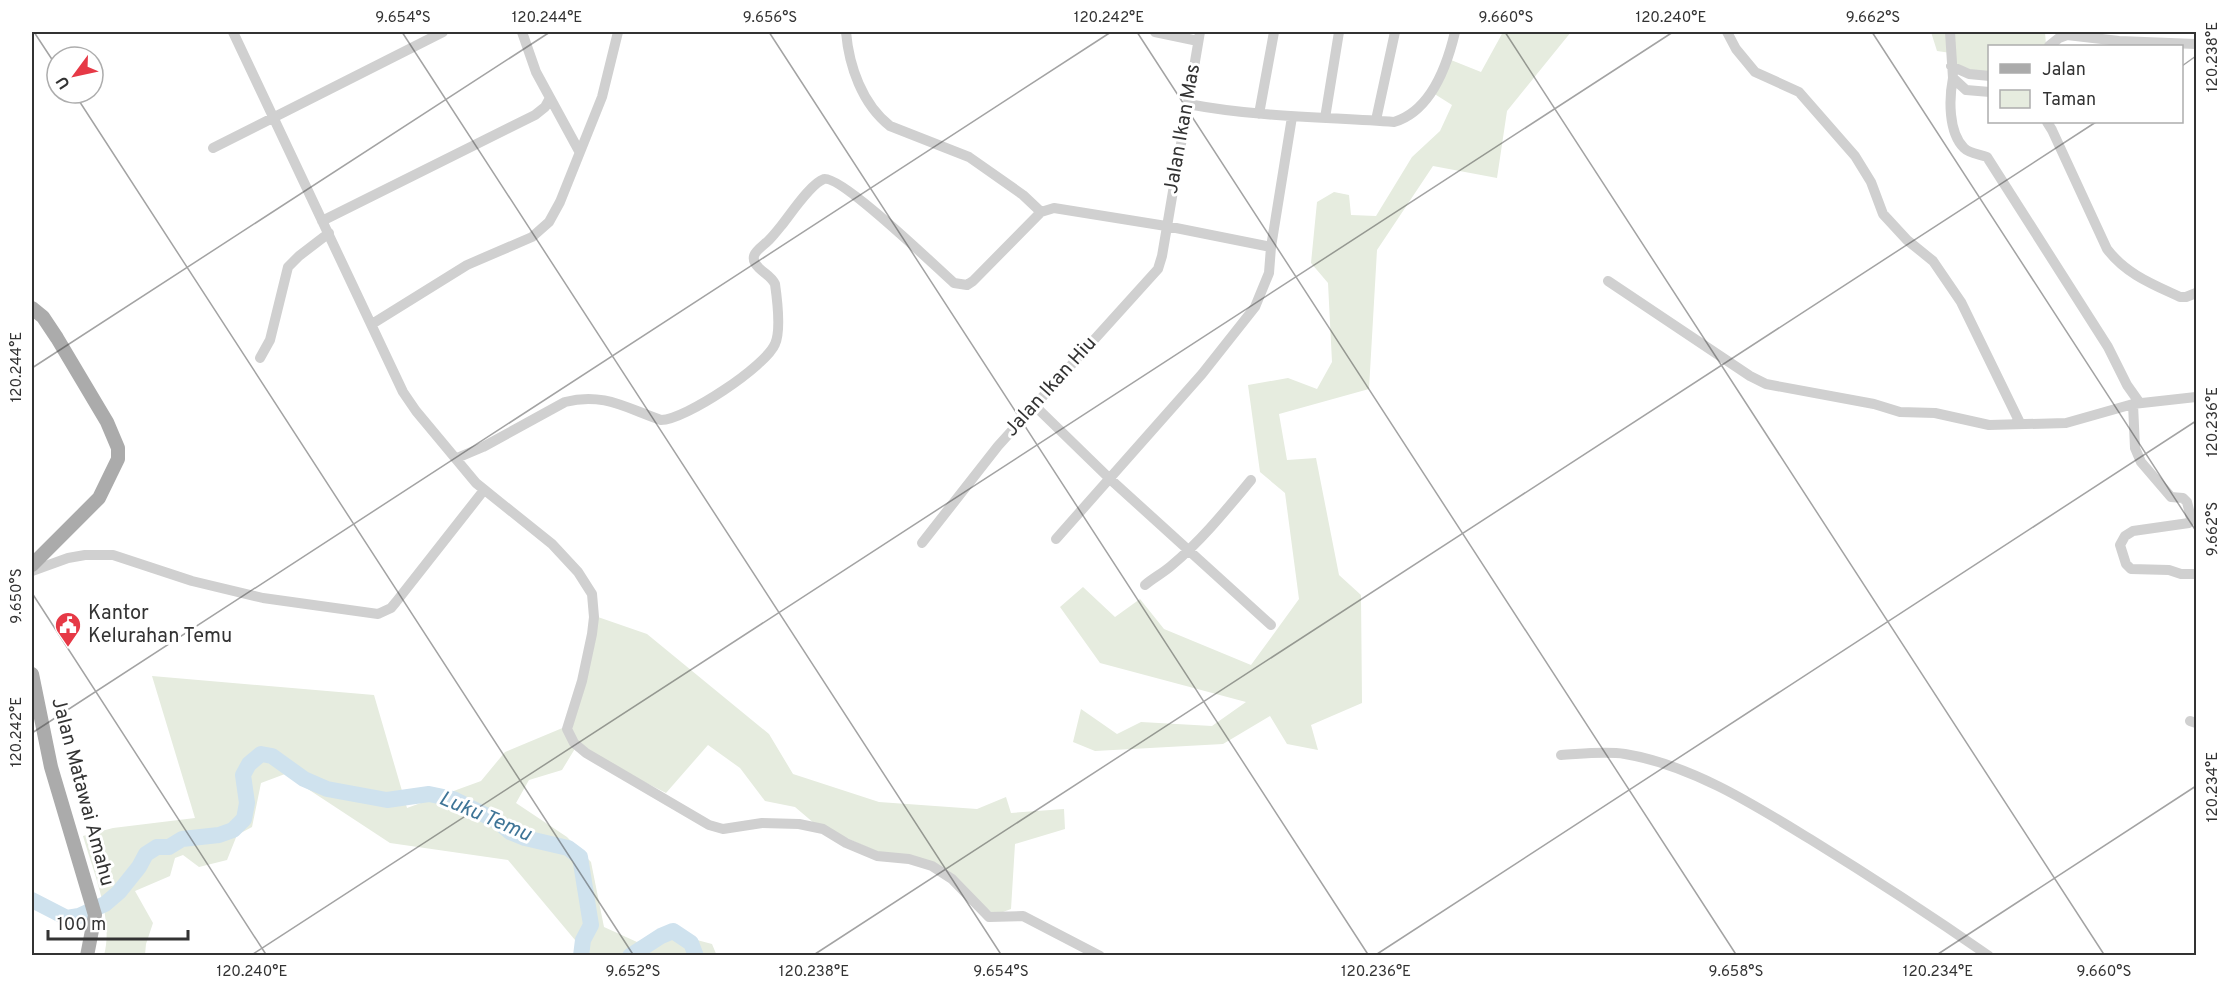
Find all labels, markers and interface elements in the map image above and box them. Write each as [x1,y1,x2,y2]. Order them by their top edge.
text: 9.654°S [375,9,431,28]
text: 120.244°E [512,9,582,28]
text: 9.656°S [743,9,797,28]
text: 120.242°E [1074,9,1144,28]
text: 9.660°S [1479,9,1534,28]
text: 120.240°E [1636,9,1706,28]
text: 9.662°S [1846,9,1900,28]
text: 120.238°E [2204,22,2223,92]
north arrow [45,45,105,105]
legend [1988,45,2183,123]
text: Jalan [2042,59,2086,82]
street label: Jalan Ikan Mas [1159,62,1207,196]
text: U [53,72,76,92]
text: Taman [2042,89,2096,112]
street label: Jalan Ikan Hiu [999,331,1103,443]
text: 120.244°E [8,332,27,402]
text: 120.236°E [2204,387,2223,457]
text: 9.662°S [2204,502,2223,556]
text: 9.650°S [8,568,27,624]
place label: Kantor Kelurahan Temu [88,601,232,650]
public building icon: Kantor Kelurahan Temu [53,610,83,648]
street label: Jalan Matawai Amahu [44,695,120,889]
text: 120.242°E [8,697,27,767]
text: 120.234°E [2204,752,2223,822]
water label: Luku Temu [435,785,536,849]
scale bar [48,903,188,941]
text: 100 m [57,914,106,937]
text: 120.240°E [217,963,287,982]
text: 9.652°S [606,963,660,982]
text: 120.238°E [779,963,849,982]
text: 9.654°S [973,963,1029,982]
text: 120.236°E [1341,963,1411,982]
text: 9.658°S [1709,963,1763,982]
text: 120.234°E [1903,963,1973,982]
text: 9.660°S [2077,963,2132,982]

